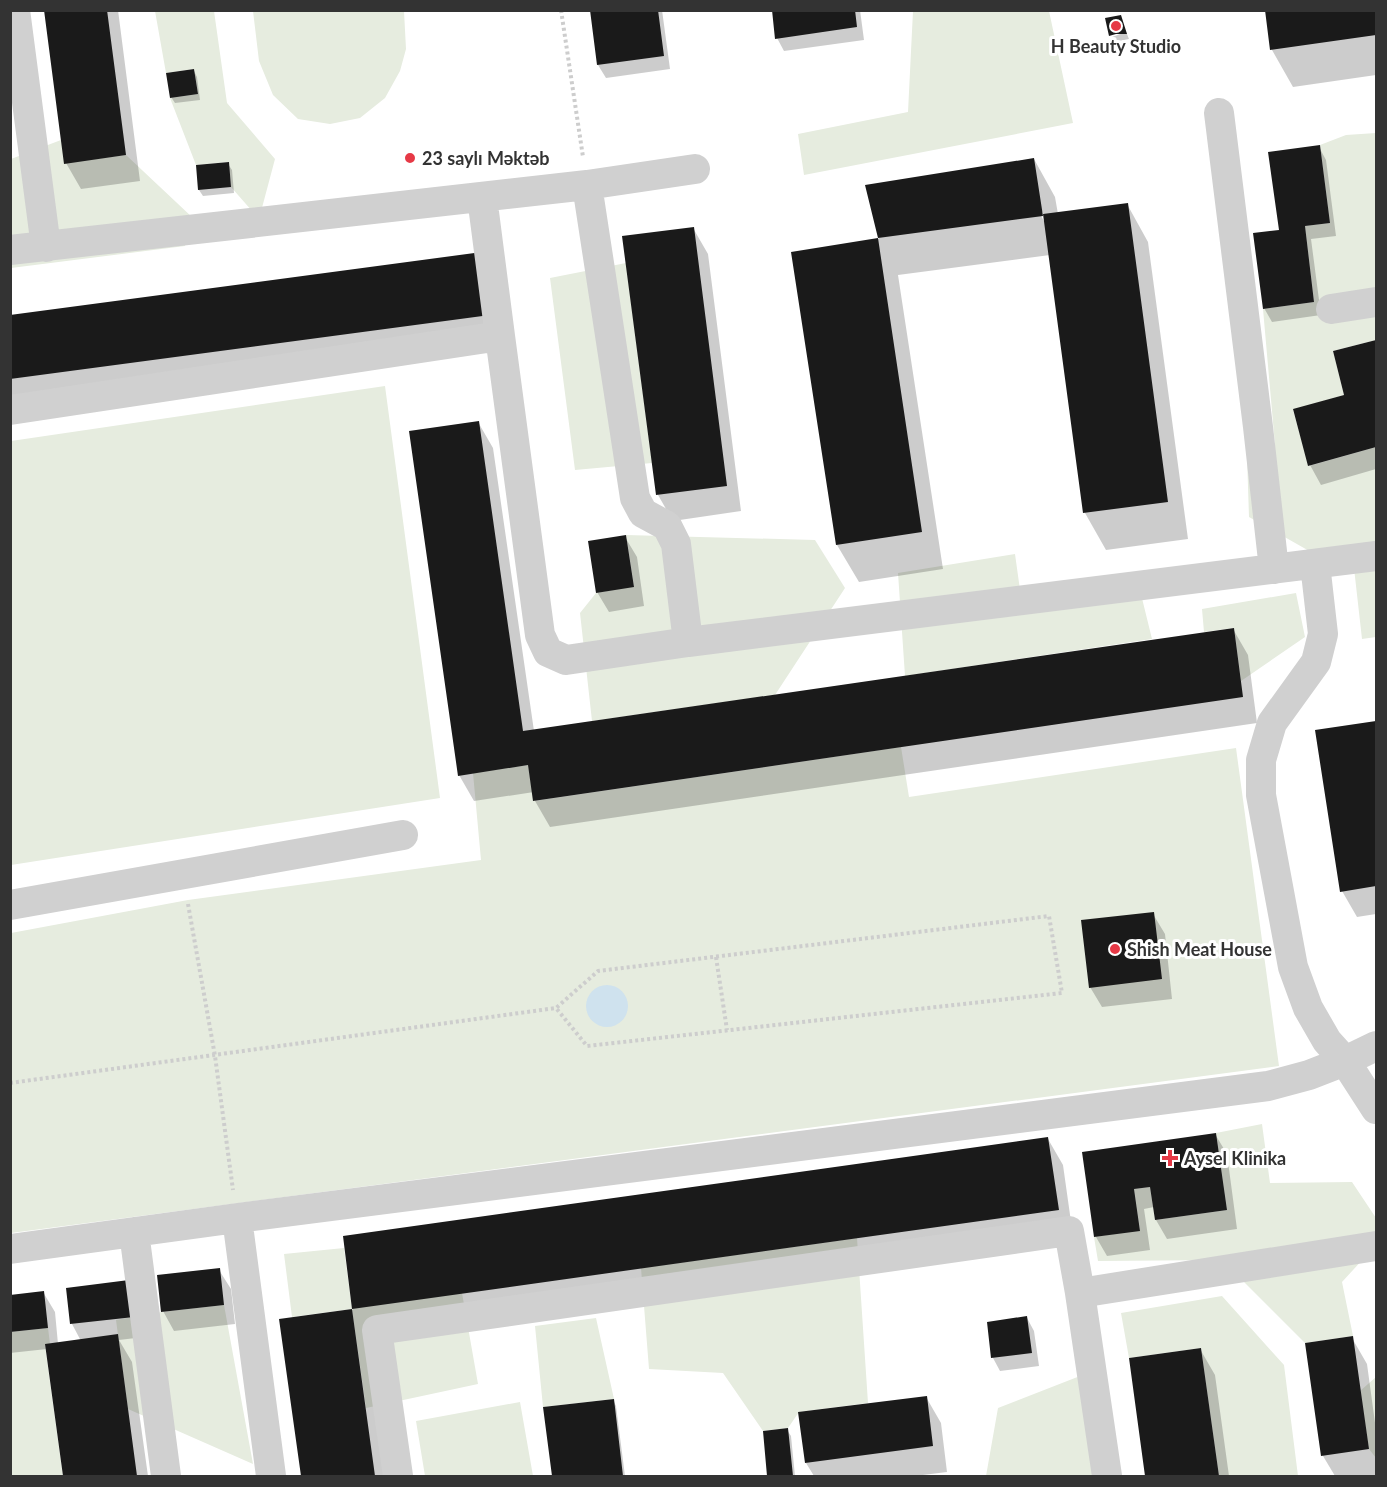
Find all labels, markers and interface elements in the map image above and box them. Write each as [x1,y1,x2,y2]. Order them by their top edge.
marker: H Beauty Studio [1109,19,1123,33]
place label: H Beauty Studio [1051,35,1181,57]
place label: 23 saylı Məktəb [422,147,550,169]
marker: 23 saylı Məktəb [403,151,417,165]
place label: Shish Meat House [1127,938,1272,960]
marker: Shish Meat House [1108,942,1122,956]
place label: Aysel Klinika [1183,1147,1286,1169]
marker: Aysel Klinika [1161,1149,1179,1167]

